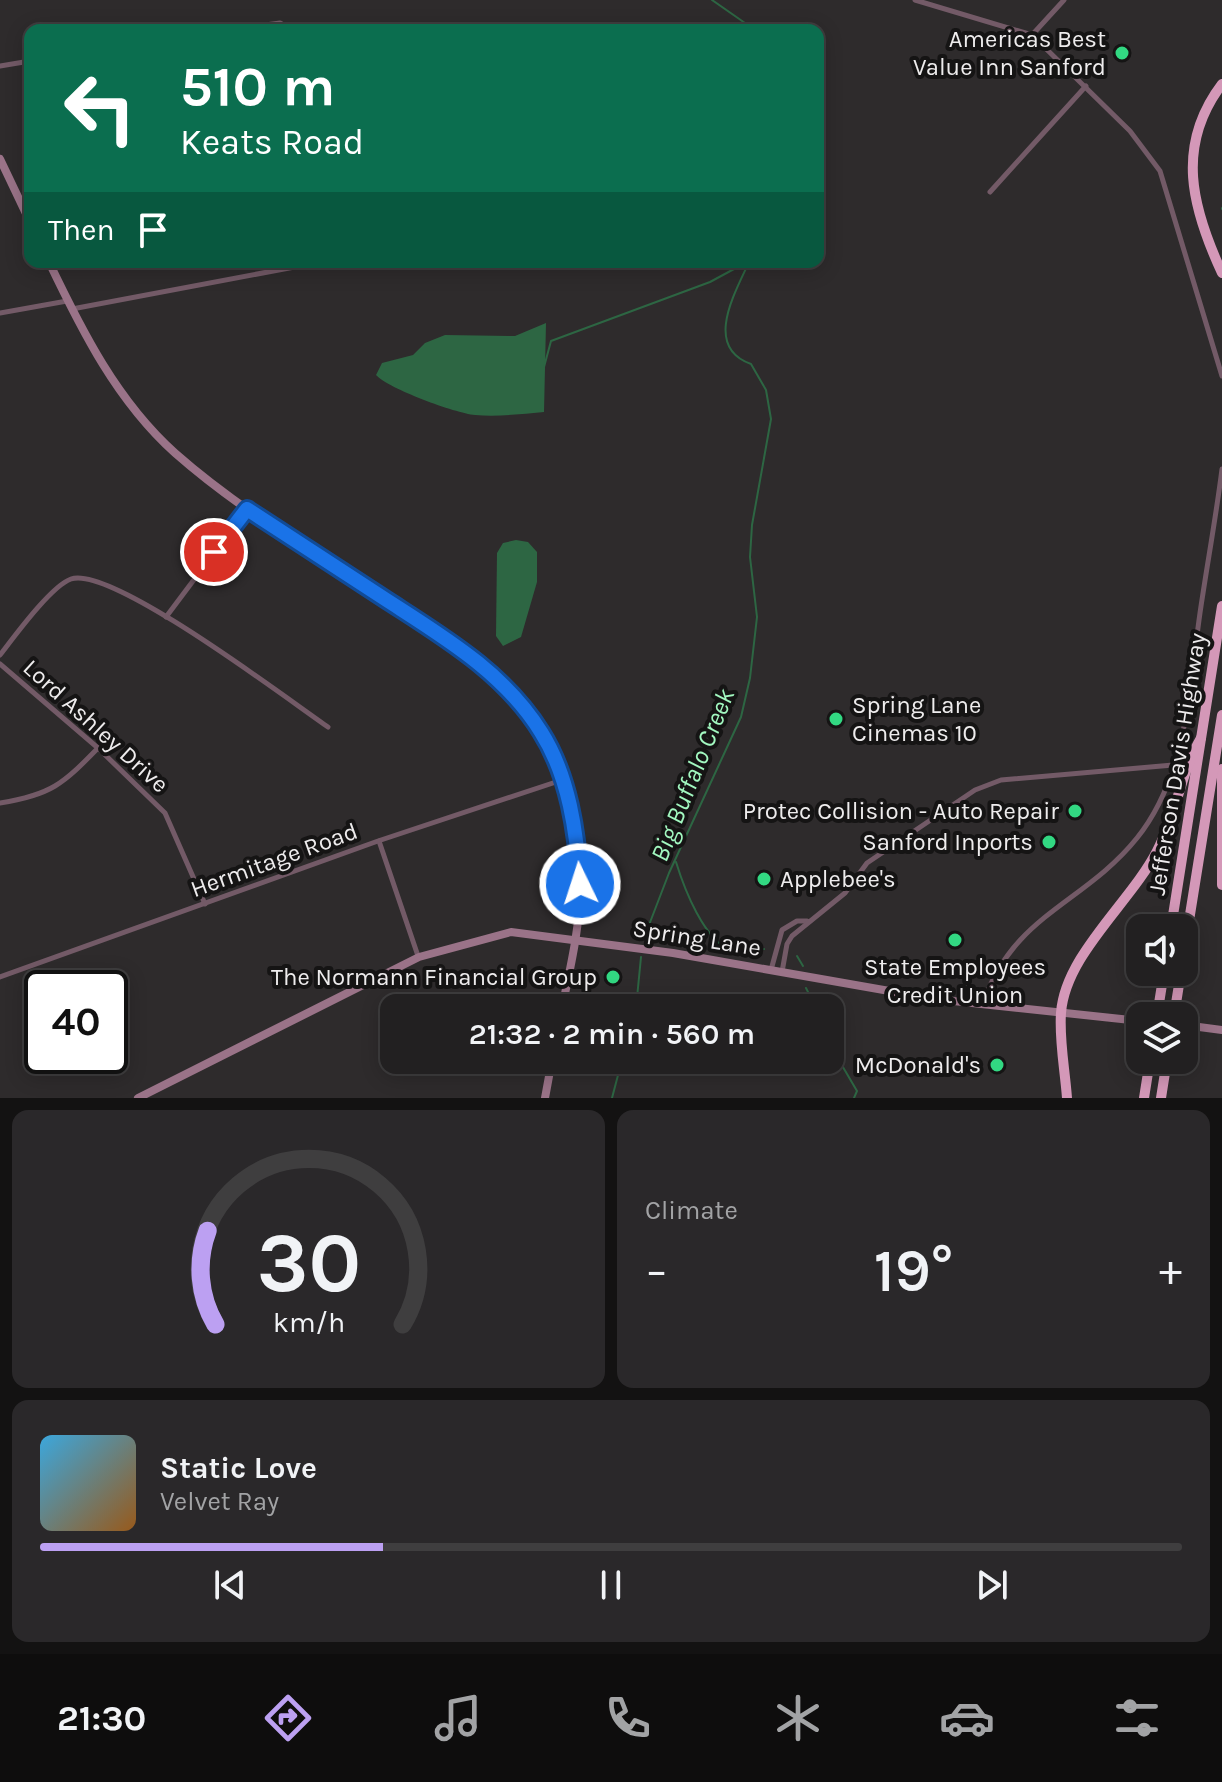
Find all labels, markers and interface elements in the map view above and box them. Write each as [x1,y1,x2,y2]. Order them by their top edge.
place label: Americas Best Value Inn Sanford [913,25,1106,81]
marker: Americas Best Value Inn Sanford [1113,44,1131,62]
text: 510 m [180,54,335,119]
icon: left [48,56,152,160]
text: Keats Road [180,121,364,163]
icon: arrive [131,208,175,252]
text: Then [48,212,115,248]
pin [180,518,248,586]
icon: arrive [192,530,236,574]
street label: Jefferson Davis Highway [1142,631,1212,897]
street label: Lord Ashley Drive [18,653,174,799]
water label: Big Buffalo Creek [644,684,742,866]
place label: Spring Lane Cinemas 10 [852,691,981,747]
marker: Spring Lane Cinemas 10 [827,710,845,728]
place label: Protec Collision - Auto Repair [743,797,1059,825]
marker: Protec Collision - Auto Repair [1066,802,1084,820]
street label: Hermitage Road [187,817,361,903]
place label: Sanford Inports [862,828,1033,856]
marker: Sanford Inports [1040,833,1058,851]
position arrow [538,842,622,926]
place label: Applebee's [780,865,896,893]
marker: Applebee's [755,870,773,888]
street label: Spring Lane [631,914,763,962]
map controls [1126,914,1198,1074]
button: sound [1126,914,1198,986]
marker: State Employees Credit Union [946,931,964,949]
place label: State Employees Credit Union [864,953,1046,1009]
place label: The Normann Financial Group [271,963,597,991]
marker: The Normann Financial Group [604,968,622,986]
speed limit sign: 40 [24,970,128,1074]
button: layers [1126,1002,1198,1074]
text: 21:32 · 2 min · 560 m [469,1016,755,1052]
place label: McDonald's [855,1051,981,1079]
marker: McDonald's [988,1056,1006,1074]
text: Climate [645,1195,738,1226]
text: 30 [256,1215,361,1312]
text: 19° [874,1236,953,1306]
text: − [645,1245,668,1296]
text: + [1159,1245,1182,1296]
text: km/h [272,1306,345,1339]
text: Static Love [160,1450,317,1486]
text: Velvet Ray [160,1486,279,1517]
icon: previous [208,1563,252,1607]
icon: pause [589,1563,633,1607]
icon: next [970,1563,1014,1607]
icon: directions [260,1690,316,1746]
icon: music [430,1690,486,1746]
icon: phone [600,1690,656,1746]
icon: climate [770,1690,826,1746]
icon: car [939,1690,995,1746]
icon: filters [1109,1690,1165,1746]
text: 21:30 [57,1697,146,1739]

